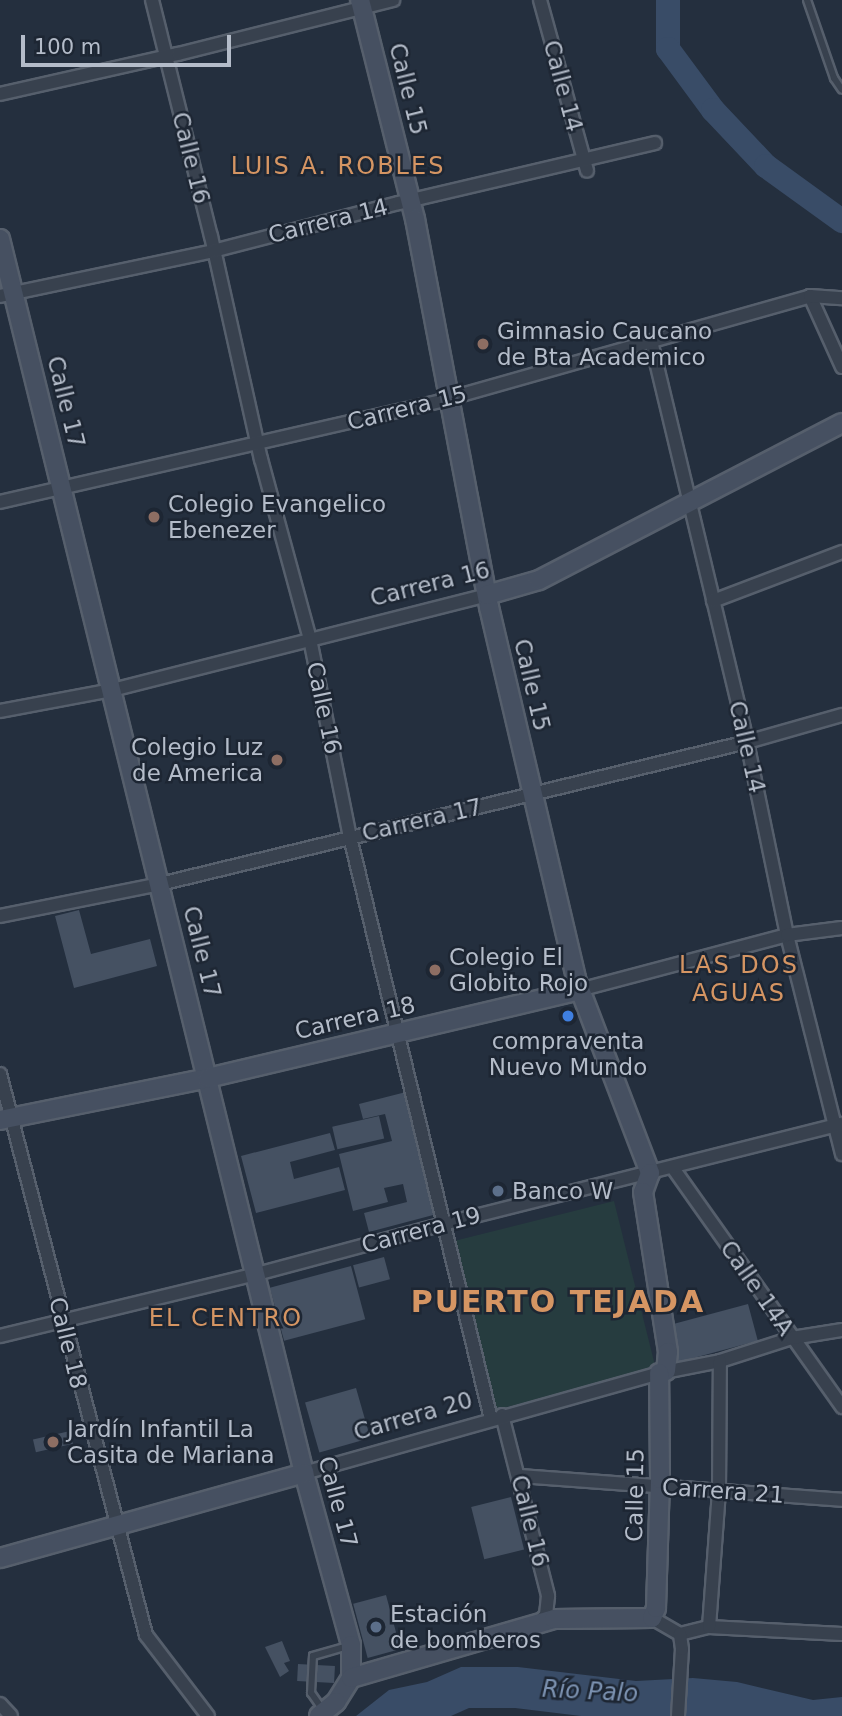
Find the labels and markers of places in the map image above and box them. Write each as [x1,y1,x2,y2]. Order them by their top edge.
place label: Gimnasio Caucano de Bta Academico [497,317,712,371]
marker: Gimnasio Caucano de Bta Academico [475,336,491,352]
place label: Colegio Evangelico Ebenezer [168,490,386,544]
marker: Colegio Evangelico Ebenezer [146,509,162,525]
place label: Colegio Luz de America [131,733,263,787]
marker: Colegio Luz de America [269,752,285,768]
place label: Colegio El Globito Rojo [449,943,588,997]
marker: Colegio El Globito Rojo [427,962,443,978]
marker: compraventa Nuevo Mundo [560,1008,576,1024]
place label: compraventa Nuevo Mundo [489,1027,647,1081]
place label: Banco W [512,1177,613,1205]
marker: Banco W [490,1183,506,1199]
place label: Jardín Infantil La Casita de Mariana [67,1415,275,1469]
marker: Jardín Infantil La Casita de Mariana [45,1434,61,1450]
place label: Estación de bomberos [390,1600,541,1654]
marker: Estación de bomberos [368,1619,384,1635]

